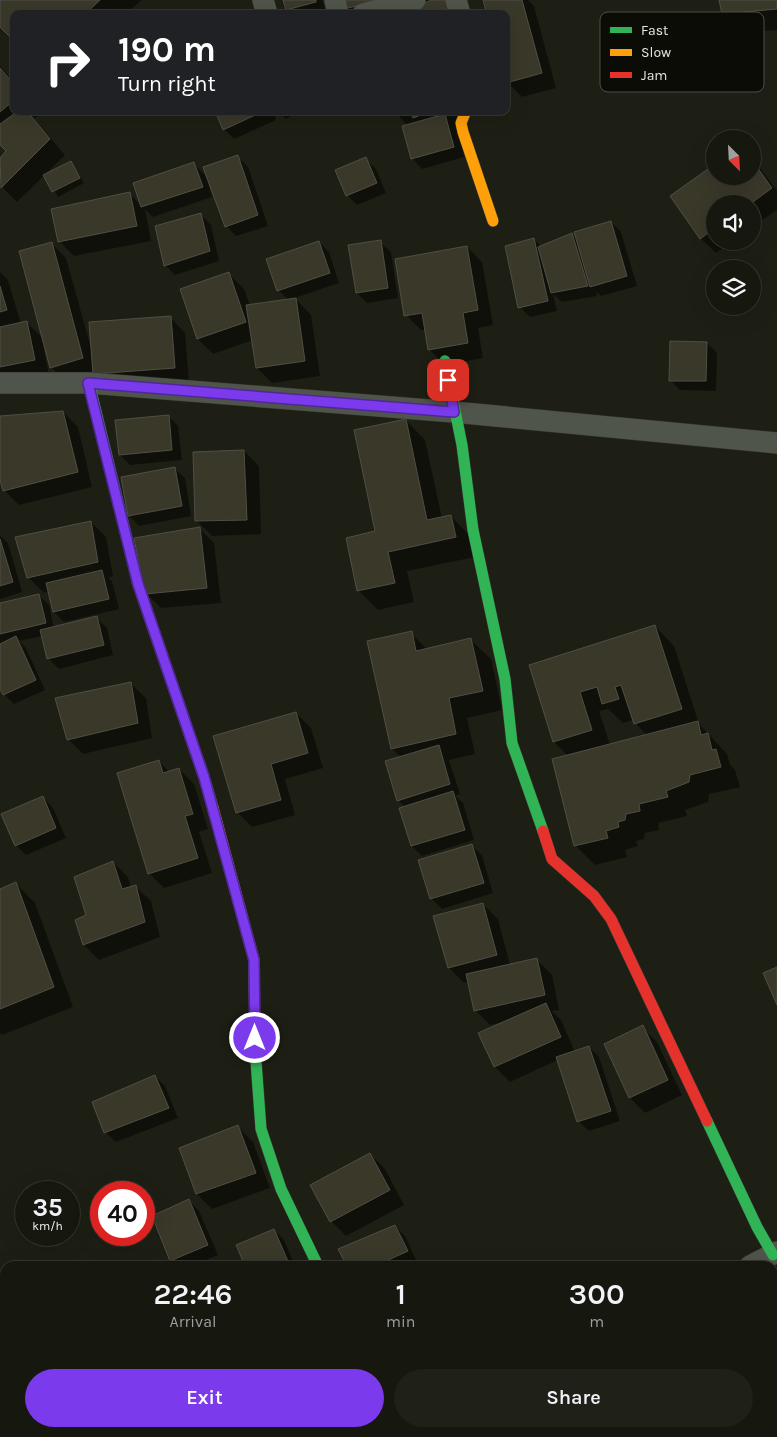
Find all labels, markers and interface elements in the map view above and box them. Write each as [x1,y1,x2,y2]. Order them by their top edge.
legend [600,12,764,92]
text: Fast [641,22,668,39]
text: 190 m [118,29,216,70]
icon: right [35,30,100,95]
text: Slow [641,44,671,61]
text: Jam [641,67,667,84]
text: Turn right [118,71,216,97]
north arrow [706,130,761,185]
map controls [706,130,761,315]
button: sound [706,195,761,250]
button: layers [706,260,761,315]
pin [427,359,469,401]
icon: arrive [434,366,462,394]
position arrow [228,1011,280,1063]
speed limit sign: 40 [90,1181,155,1246]
text: 35 [32,1193,63,1222]
text: km/h [32,1219,63,1233]
text: 22:46 [153,1276,233,1312]
text: 1 [395,1276,406,1312]
text: 300 [569,1276,625,1312]
text: Arrival [170,1312,216,1331]
text: min [386,1312,415,1331]
text: m [589,1312,604,1331]
button: Exit [25,1369,384,1427]
button: Share [394,1369,753,1427]

